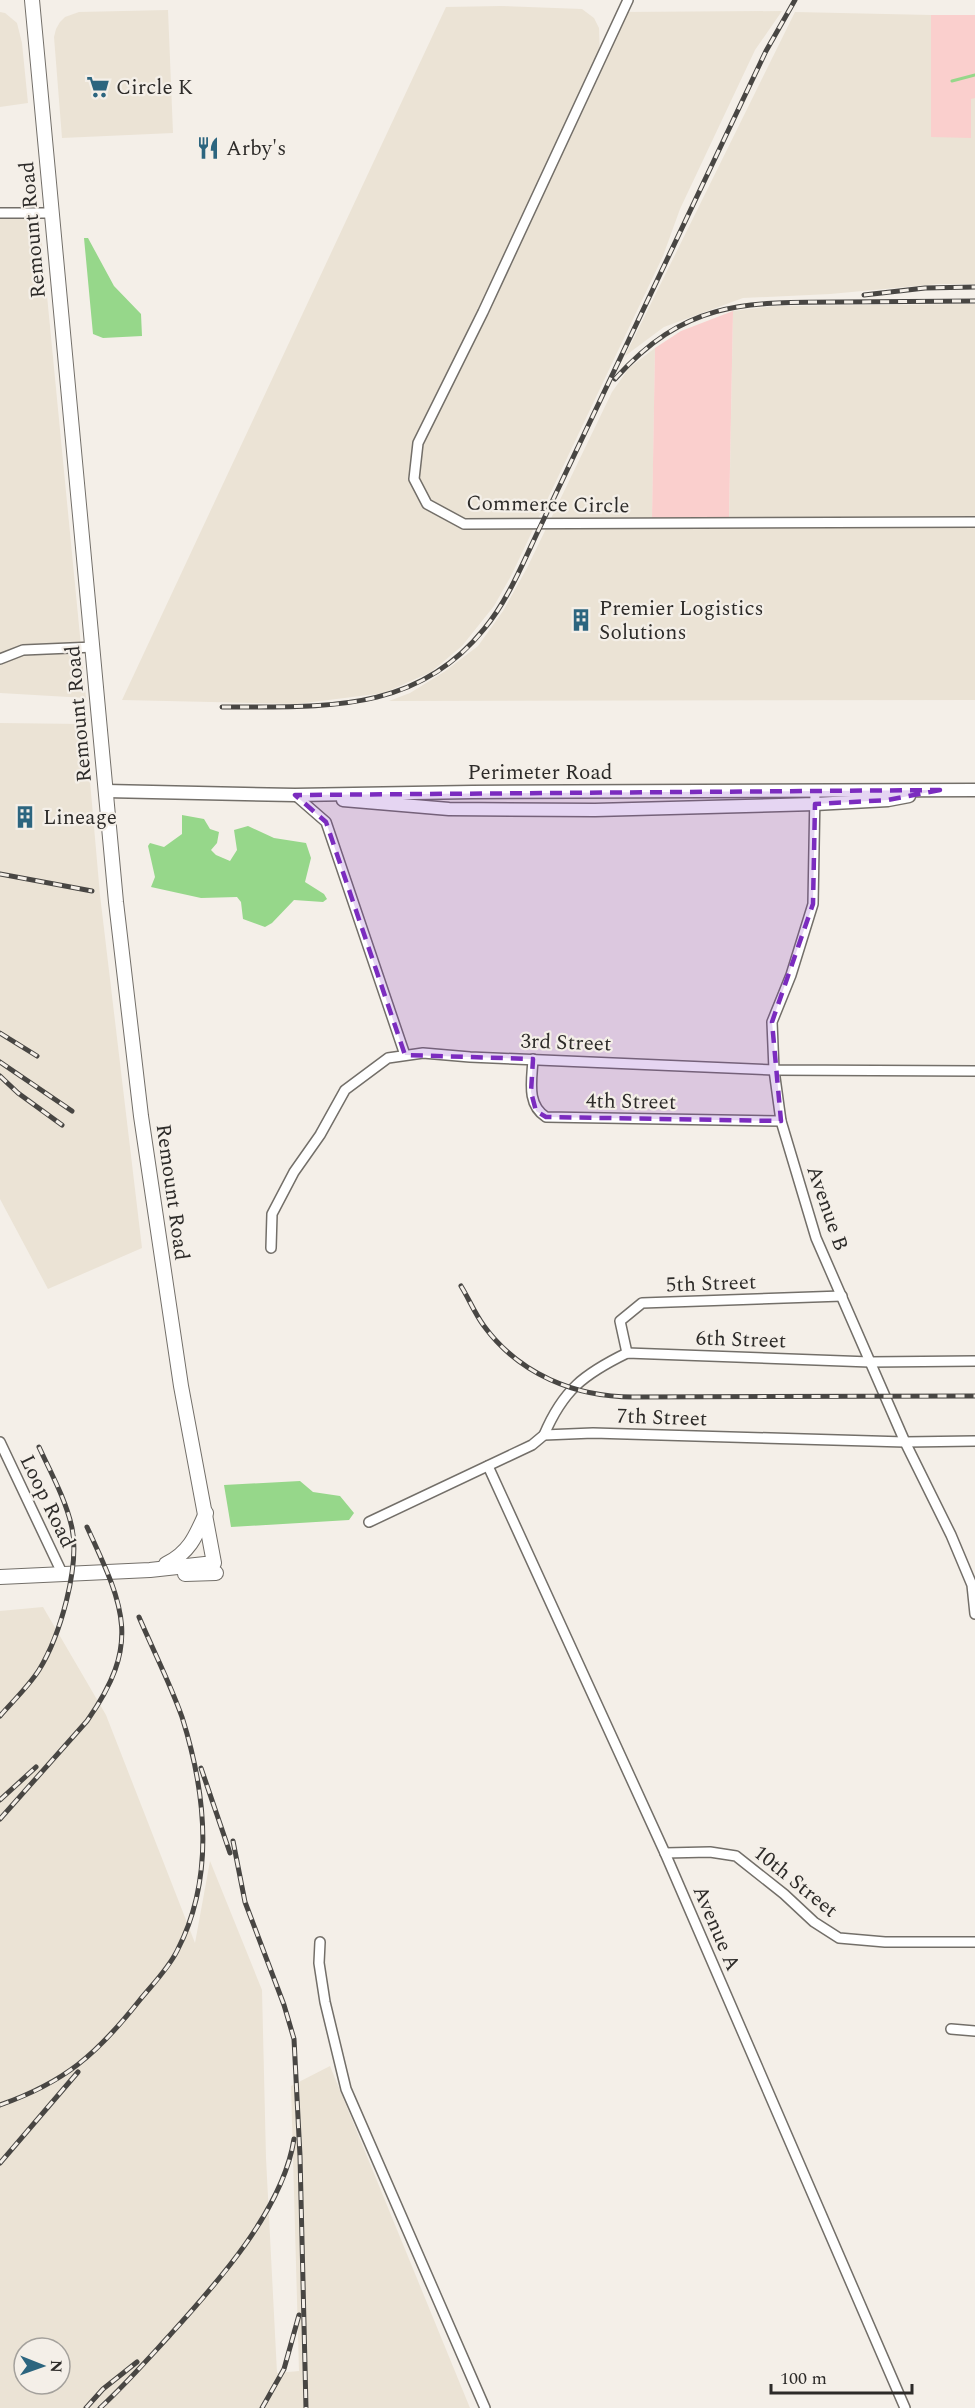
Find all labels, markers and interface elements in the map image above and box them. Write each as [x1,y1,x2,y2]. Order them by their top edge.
place label: Circle K [116,72,193,104]
supermarket icon: Circle K [85,74,111,100]
place label: Arby's [226,133,286,165]
restaurant icon: Arby's [195,135,221,161]
street label: Remount Road [11,160,55,300]
street label: Commerce Circle [466,488,630,522]
place label: Premier Logistics Solutions [599,593,764,649]
building icon: Premier Logistics Solutions [568,607,594,633]
street label: Remount Road [57,644,101,784]
street label: Perimeter Road [468,757,612,789]
place label: Lineage [43,802,117,834]
building icon: Lineage [12,804,38,830]
street label: 3rd Street [520,1025,612,1061]
street label: 4th Street [585,1085,677,1119]
street label: Remount Road [147,1122,197,1262]
street label: Avenue B [798,1161,857,1255]
street label: 5th Street [665,1266,757,1302]
street label: 6th Street [695,1322,787,1358]
street label: 7th Street [616,1400,708,1436]
street label: Loop Road [11,1449,84,1554]
street label: 10th Street [746,1838,845,1926]
street label: Avenue A [684,1881,749,1976]
north arrow [12,2336,72,2396]
scale bar [771,2357,912,2395]
text: N [44,2360,68,2373]
text: 100 m [780,2365,827,2392]

